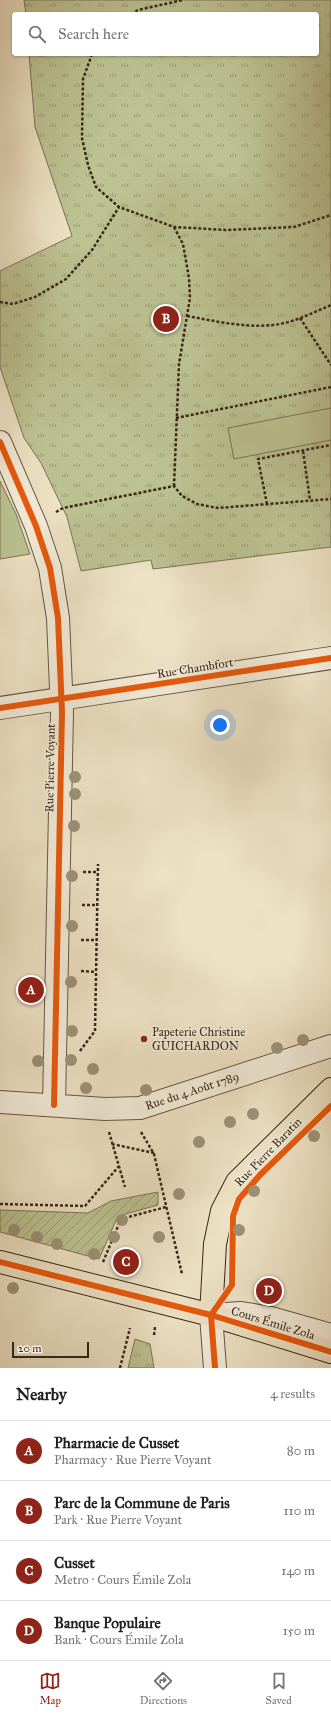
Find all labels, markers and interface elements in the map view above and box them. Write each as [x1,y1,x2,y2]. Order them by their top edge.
search box [12,12,319,56]
icon: search [26,23,48,45]
text: Search here [58,25,129,43]
pin: B [153,304,179,334]
street label: Rue Chambfort [156,655,235,681]
your location [210,715,230,735]
street label: Rue Pierre Voyant [42,723,58,813]
pin: A [18,975,44,1005]
place label: Papeterie Christine GUICHARDON [152,1025,245,1053]
marker: Papeterie Christine GUICHARDON [139,1034,149,1044]
street label: Rue du 4 Août 1789 [143,1069,241,1113]
street label: Rue Pierre Baratin [232,1114,305,1189]
pin: C [113,1247,139,1277]
pin: D [256,1276,282,1306]
street label: Cours Émile Zola [229,1302,318,1343]
scale bar [12,1340,89,1359]
text: 20 m [18,1342,41,1355]
text: Nearby [16,1384,67,1405]
text: 4 results [270,1386,315,1402]
text: Pharmacie de Cusset [54,1434,179,1452]
text: A [25,1443,33,1459]
text: 80 m [287,1443,315,1459]
text: Pharmacy · Rue Pierre Voyant [54,1452,212,1468]
text: Parc de la Commune de Paris [54,1494,230,1512]
text: B [25,1503,33,1519]
text: 110 m [283,1503,315,1519]
text: Park · Rue Pierre Voyant [54,1512,182,1528]
text: Cusset [54,1554,95,1572]
text: C [25,1563,33,1579]
text: 140 m [281,1563,315,1579]
text: Metro · Cours Émile Zola [54,1572,191,1588]
text: Banque Populaire [54,1614,161,1632]
text: D [24,1623,34,1639]
text: 150 m [283,1623,315,1639]
text: Bank · Cours Émile Zola [54,1632,184,1648]
tab: Map [39,1670,61,1707]
tab: Directions [140,1670,187,1707]
tab: Saved [266,1670,292,1707]

